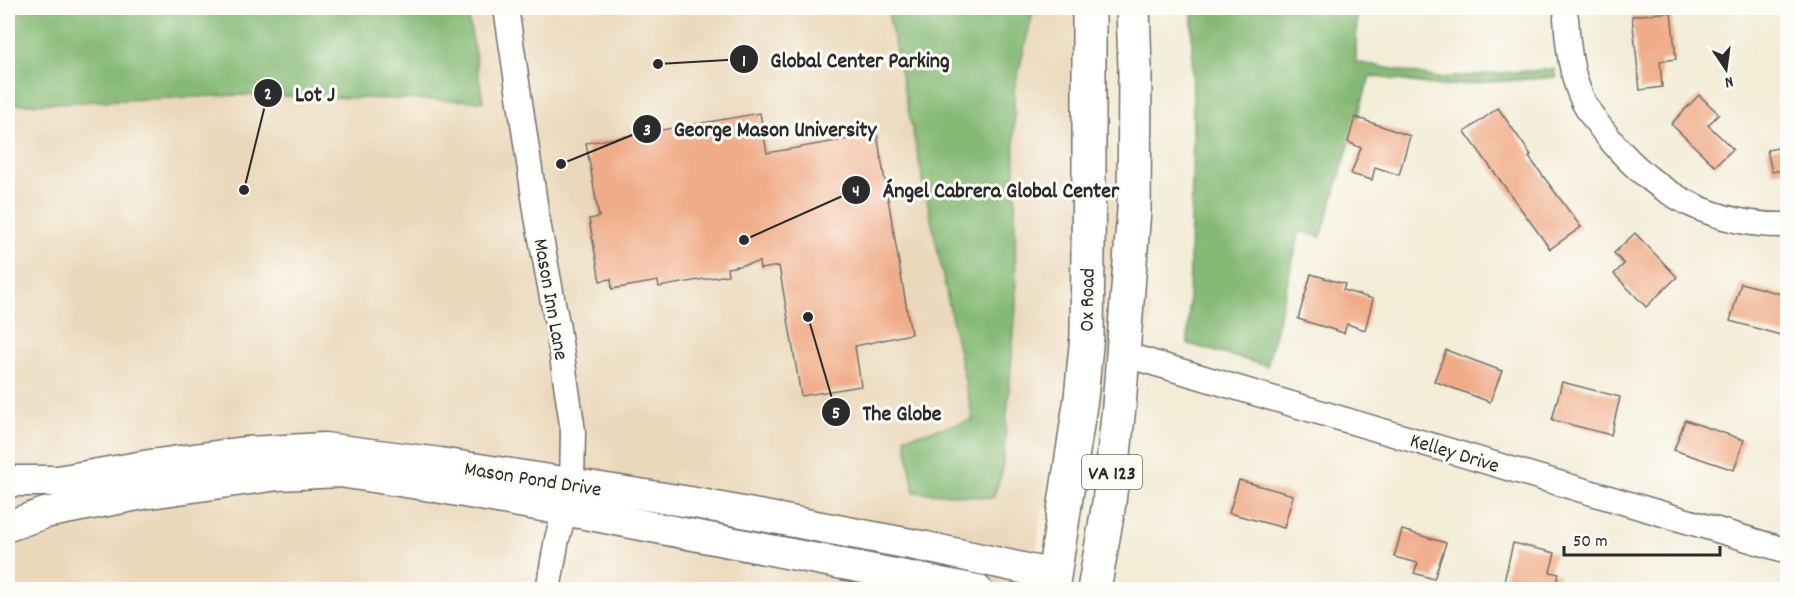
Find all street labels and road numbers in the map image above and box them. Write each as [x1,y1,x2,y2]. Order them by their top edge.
street label: Mason Inn Lane [524,236,574,363]
street label: Ox Road [1073,268,1105,332]
street label: Kelley Drive [1406,427,1502,483]
street label: Mason Pond Drive [462,455,603,507]
road number: VA 123 [1082,455,1142,489]

